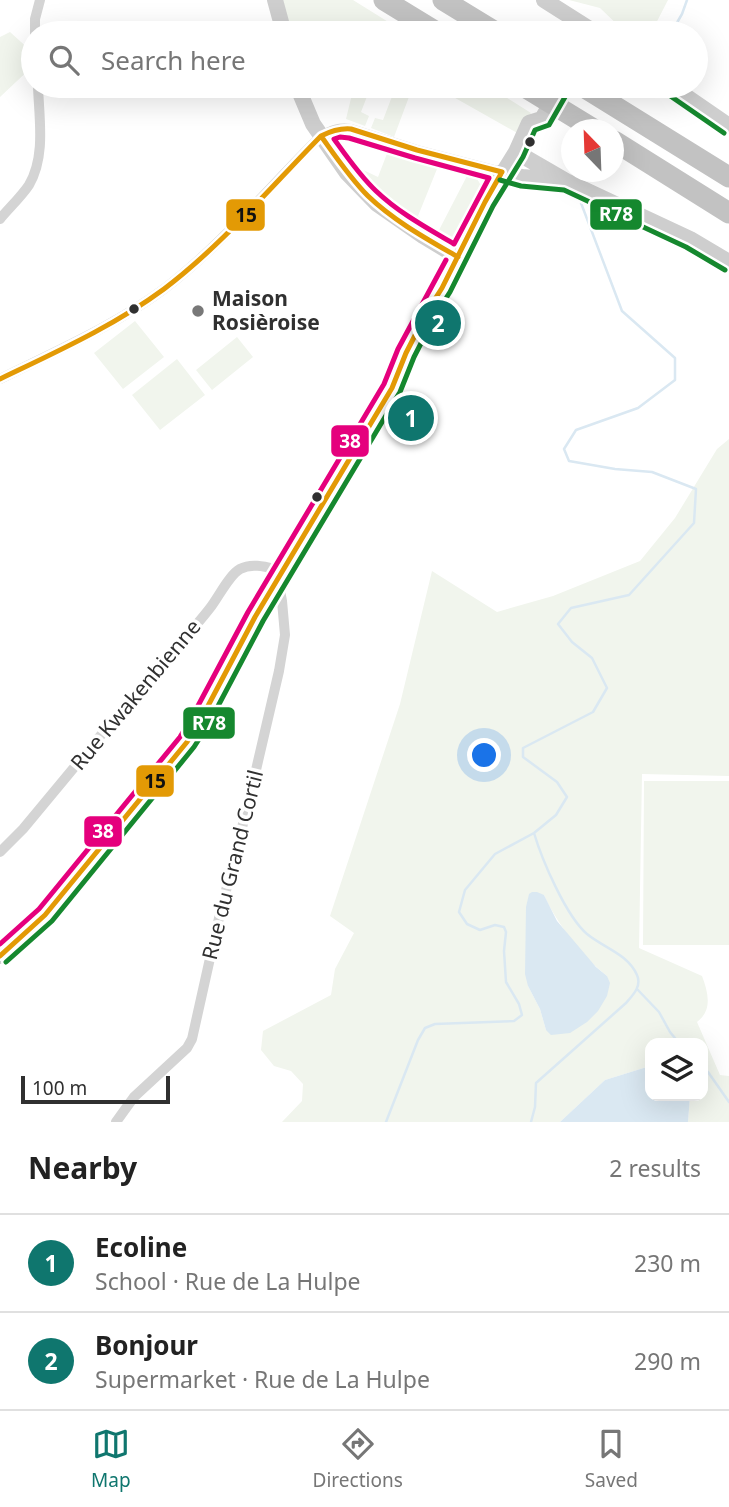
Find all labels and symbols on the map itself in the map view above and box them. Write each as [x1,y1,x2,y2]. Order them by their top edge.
north arrow [561,119,624,182]
unlabelled marker [523,135,537,149]
line badge: 15 [225,198,266,232]
line badge: R78 [589,198,643,231]
text: R78 [599,201,633,227]
text: 15 [235,202,257,228]
place label: Maison Rosièroise [212,284,320,336]
pin: 2 [415,297,461,349]
unlabelled marker [127,302,141,316]
marker: Maison Rosièroise [190,303,206,319]
pin: 1 [388,392,434,444]
line badge: 38 [330,424,370,458]
text: 38 [339,428,361,454]
unlabelled marker [310,490,324,504]
street label: Rue Kwakenbienne [64,613,207,776]
line badge: R78 [182,706,236,740]
text: R78 [192,710,226,736]
your location [467,738,501,772]
line badge: 15 [135,764,175,798]
street label: Rue du Grand Cortil [195,767,269,962]
text: 15 [144,768,166,794]
line badge: 38 [83,815,123,848]
text: 38 [92,818,114,844]
scale bar [21,1073,170,1105]

